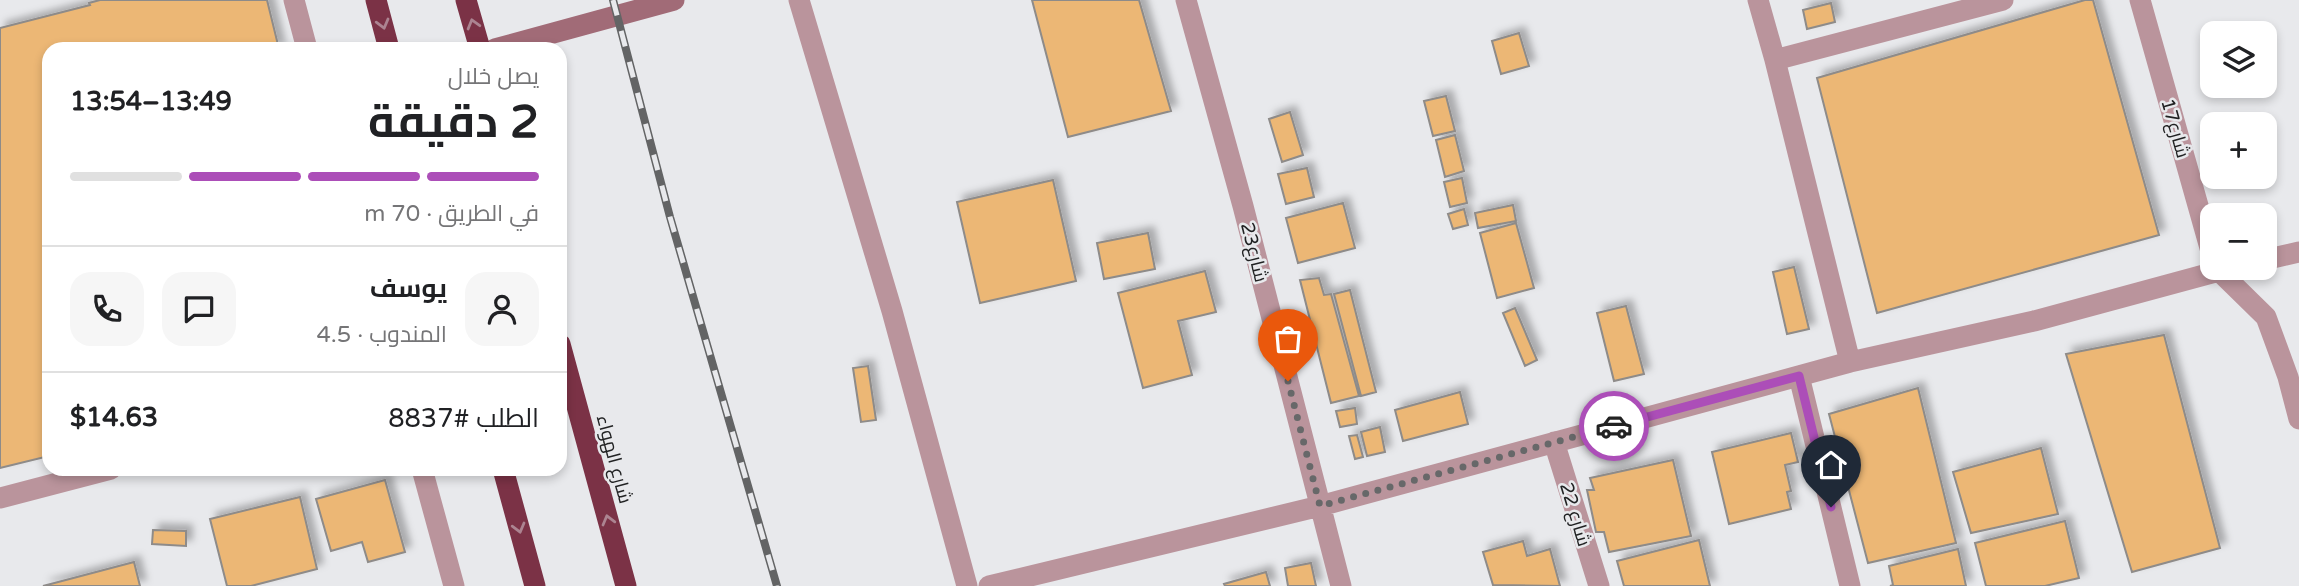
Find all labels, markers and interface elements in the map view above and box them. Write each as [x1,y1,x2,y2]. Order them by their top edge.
one-way arrow [374,18,389,30]
one-way arrow [466,19,481,31]
map controls [2200,21,2277,280]
button: layers [2200,21,2277,98]
text: يصل خلال [448,63,539,91]
text: 13:49–13:54 [70,86,232,117]
text: 2 دقيقة [368,95,539,150]
street label: شارع17 [2154,96,2194,161]
button: + [2200,112,2277,189]
text: في الطريق · 70 m [364,200,539,228]
button: − [2200,203,2277,280]
street label: شارع23 [1234,220,1272,285]
button: phone [70,272,144,346]
button: chat [162,272,236,346]
button: person [465,272,539,346]
text: يوسف [370,273,447,304]
pin [1258,309,1318,381]
icon: bag [1269,320,1307,358]
text: المندوب · 4.5 [316,321,447,349]
courier [1579,391,1649,461]
text: $14.63 [70,402,158,433]
text: الطلب #8837 [388,403,539,434]
icon: car [1595,407,1633,445]
street label: شارع الهواء [590,412,636,507]
pin [1801,435,1861,507]
icon: home [1812,446,1850,484]
street label: شارع 22 [1553,480,1595,549]
one-way arrow [602,514,616,526]
one-way arrow [511,521,525,533]

